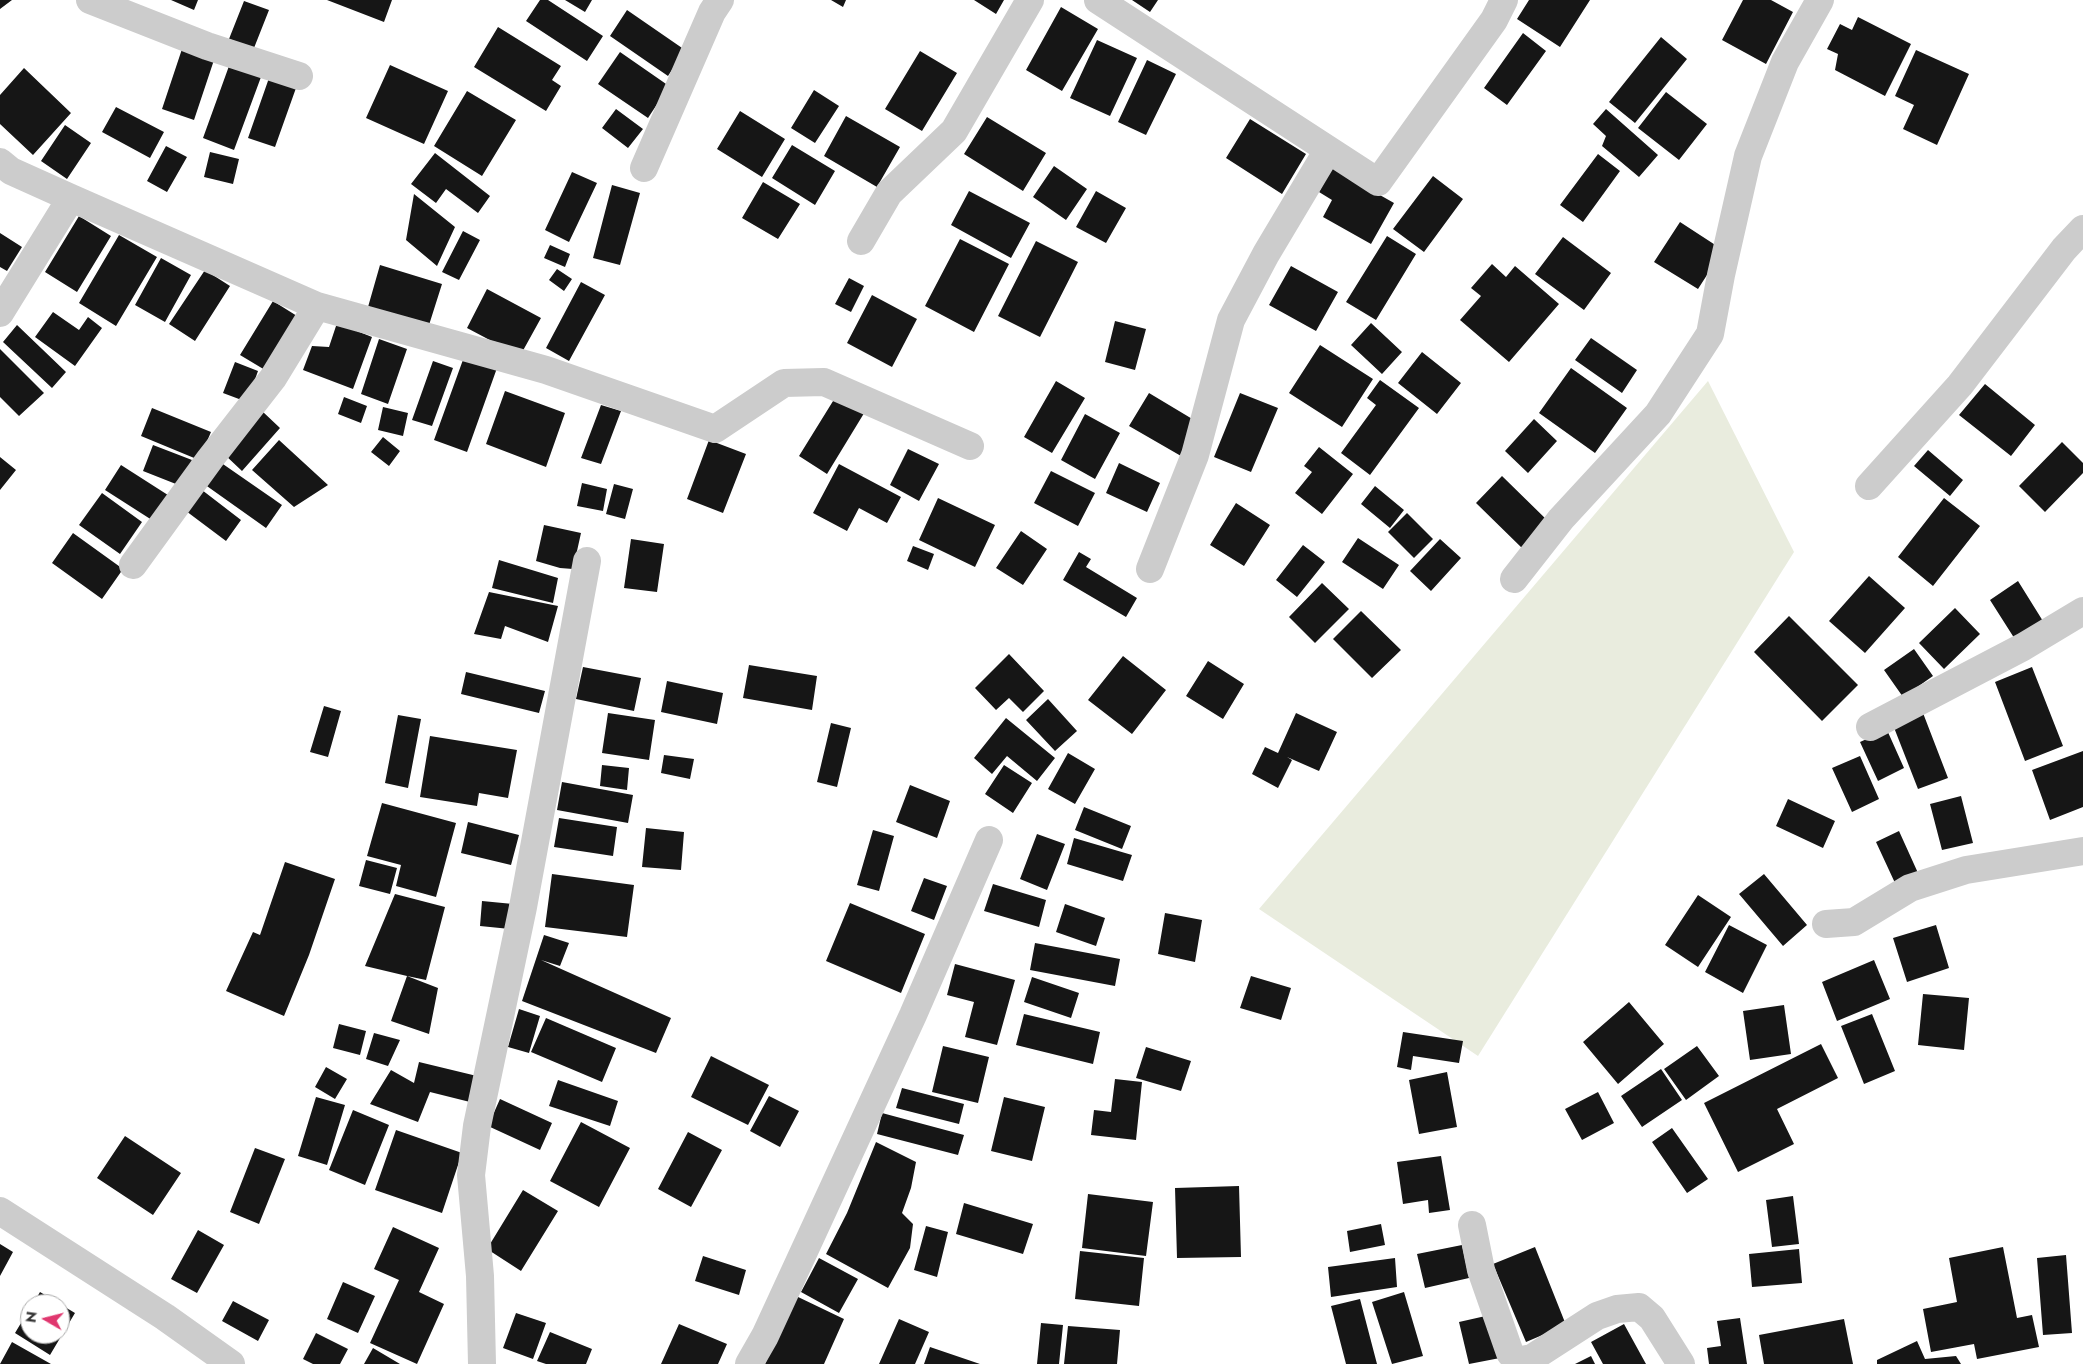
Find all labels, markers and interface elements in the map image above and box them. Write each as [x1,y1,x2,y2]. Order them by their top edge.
north arrow [20,1294,70,1344]
text: N [20,1310,42,1324]

